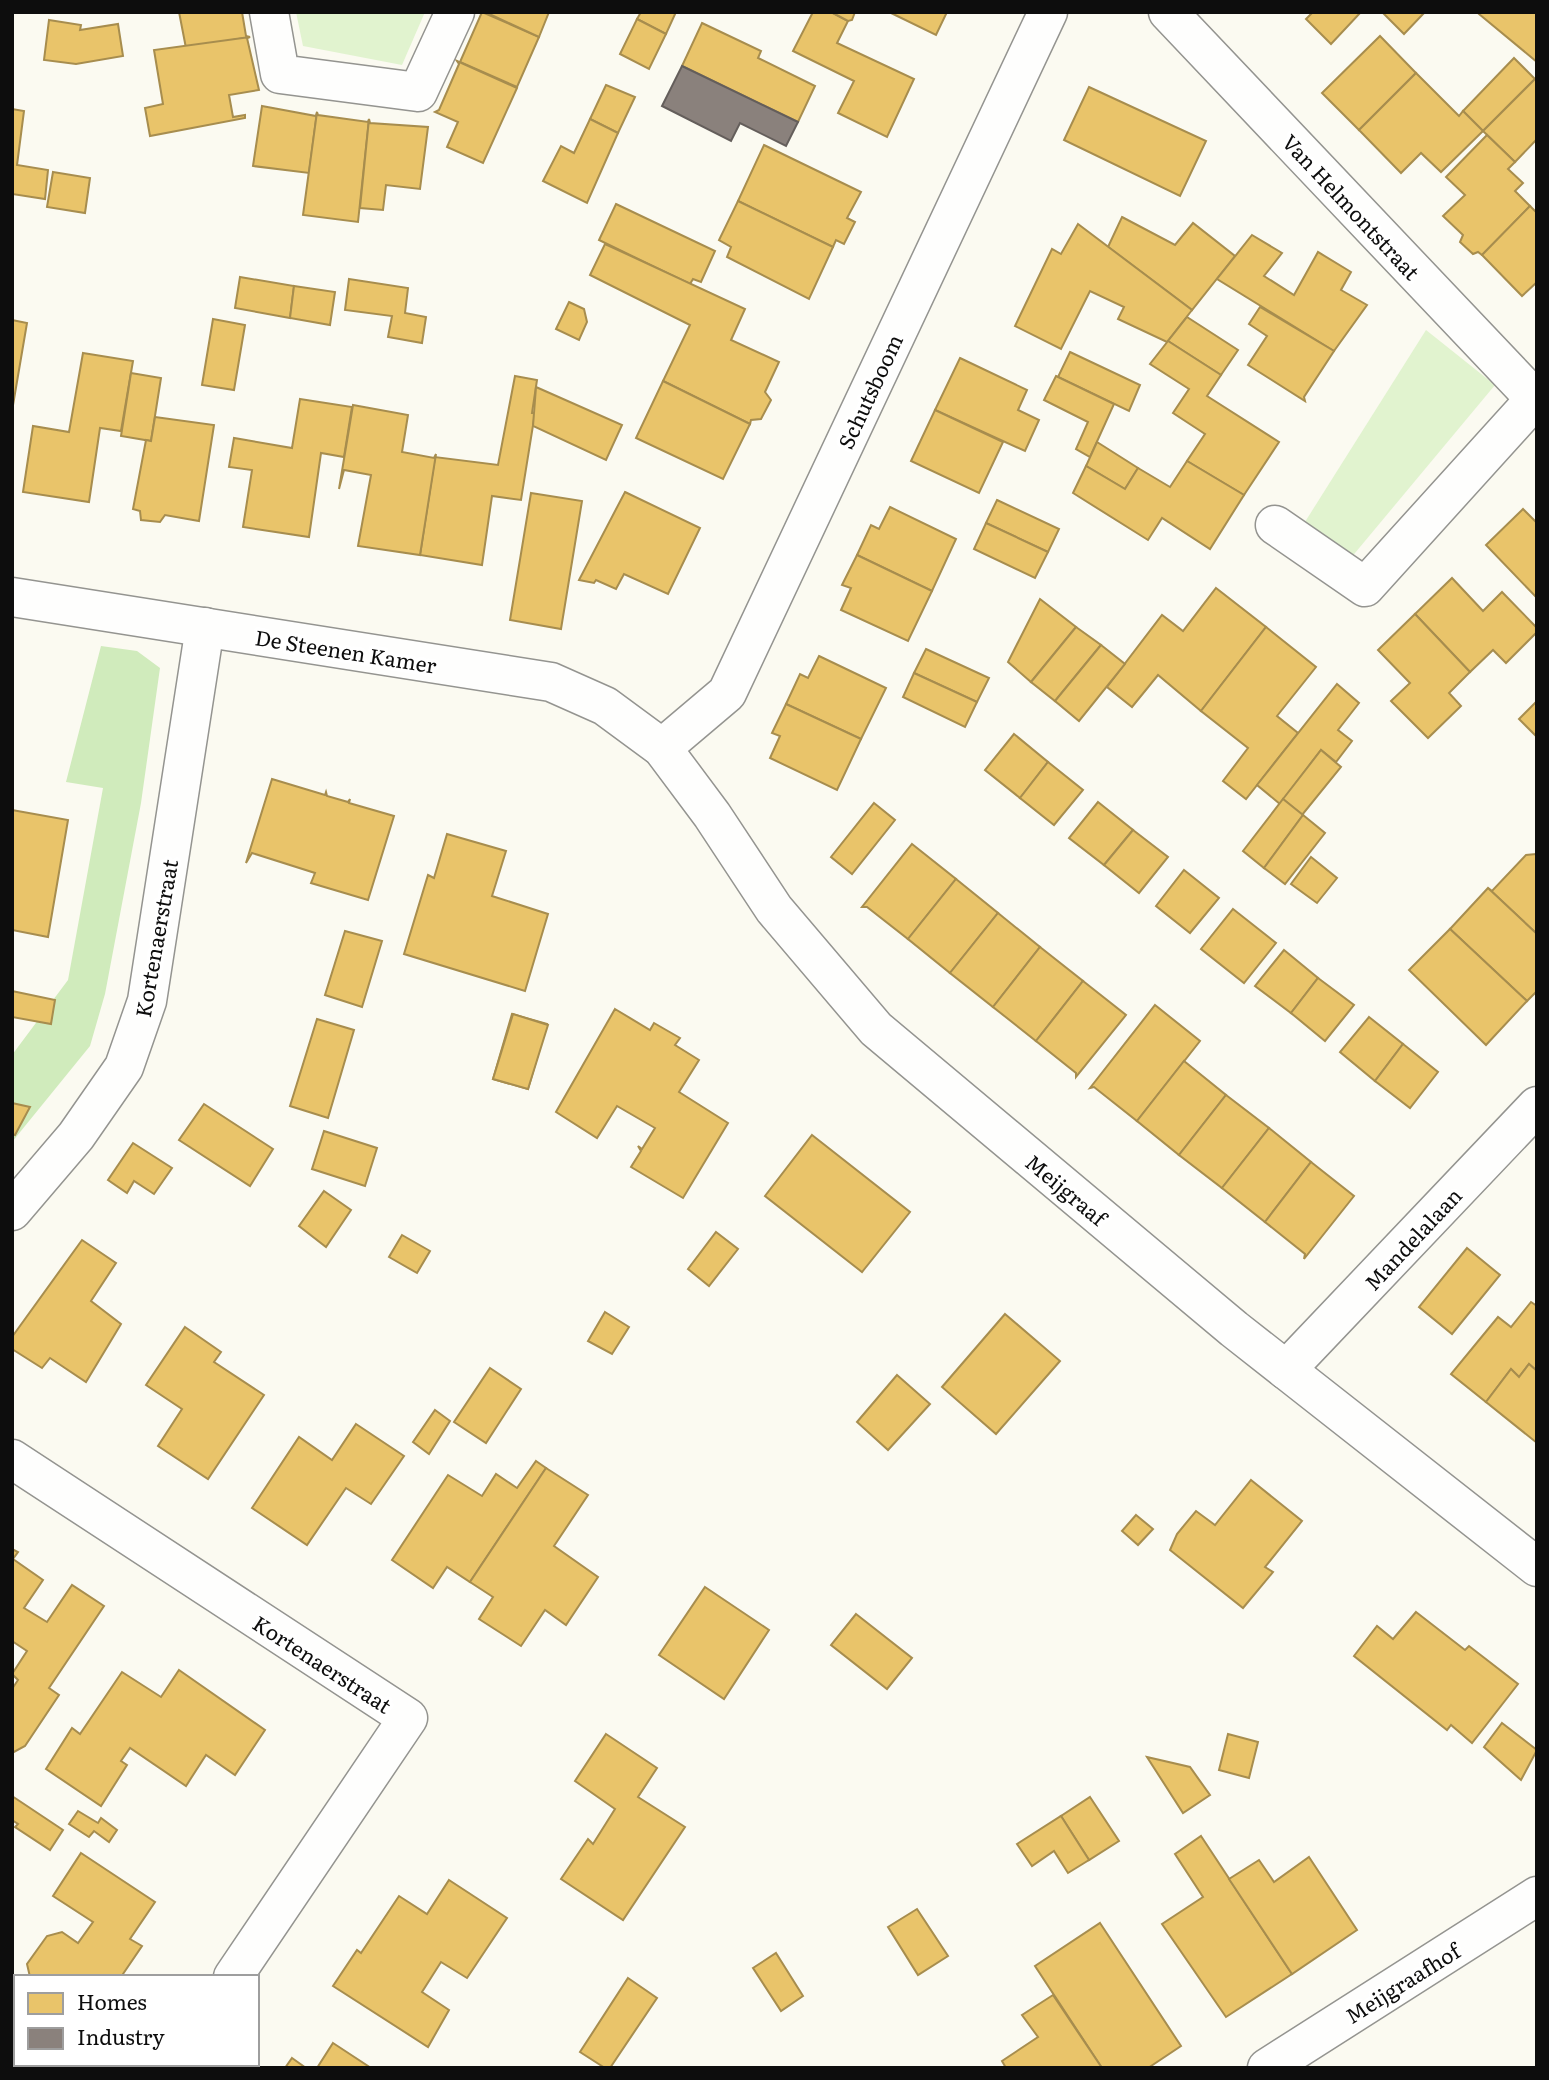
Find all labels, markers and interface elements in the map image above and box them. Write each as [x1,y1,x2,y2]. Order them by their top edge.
street label: Van Helmontstraat [1276,126,1428,286]
street label: Schutsboom [829,328,909,454]
street label: De Steenen Kamer [253,620,439,680]
street label: Kortenaerstraat [126,856,184,1019]
street label: Meijgraaf [1020,1146,1116,1233]
street label: Mandelalaan [1356,1180,1468,1296]
street label: Kortenaerstraat [247,1606,399,1720]
street label: Meijgraafhof [1338,1933,1467,2030]
legend [14,1975,259,2066]
text: Homes [77,1985,147,2016]
text: Industry [77,2020,165,2051]

